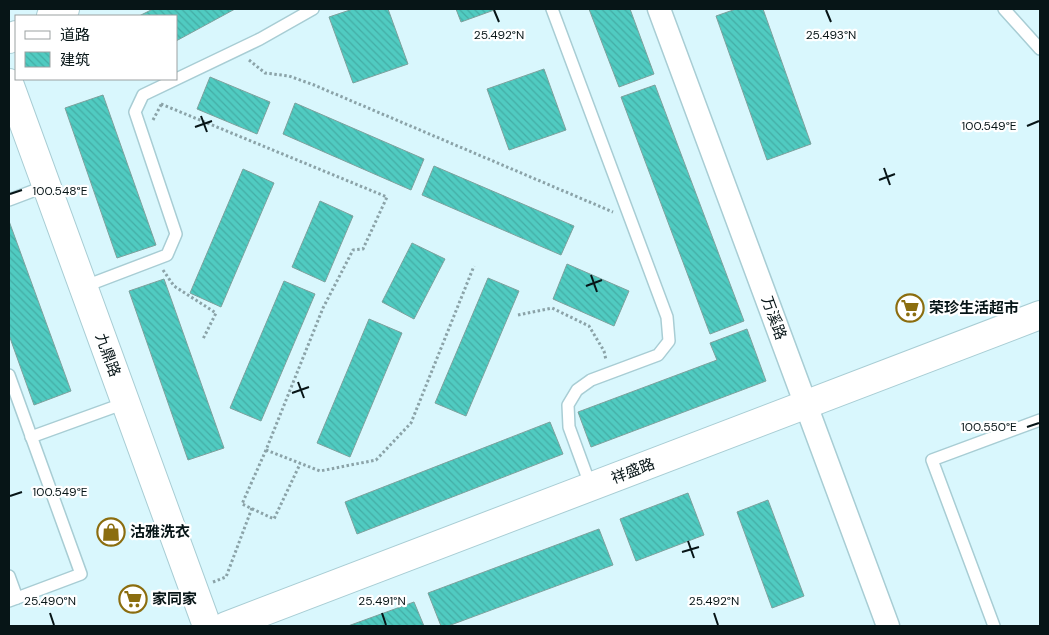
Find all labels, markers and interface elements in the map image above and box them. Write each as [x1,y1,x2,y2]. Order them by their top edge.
legend [15,15,178,80]
text: 道路 [60,25,90,45]
text: 25.492°N [474,27,524,43]
text: 25.493°N [806,27,856,43]
text: 建筑 [60,50,90,70]
text: 100.549°E [961,118,1017,134]
text: 100.548°E [33,183,88,199]
street label: 万溪路 [757,293,791,343]
supermarket icon: 荣珍生活超市 [895,293,925,323]
place label: 荣珍生活超市 [929,298,1019,318]
street label: 九鼎路 [91,330,125,380]
text: 100.550°E [961,419,1017,435]
street label: 祥盛路 [608,454,658,488]
text: 100.549°E [32,484,88,500]
shop icon: 沽雅洗衣 [96,517,126,547]
place label: 沽雅洗衣 [130,522,190,542]
supermarket icon: 家同家 [118,584,148,614]
place label: 家同家 [152,589,197,609]
text: 25.490°N [24,593,76,609]
text: 25.491°N [358,593,406,609]
text: 25.492°N [689,593,739,609]

